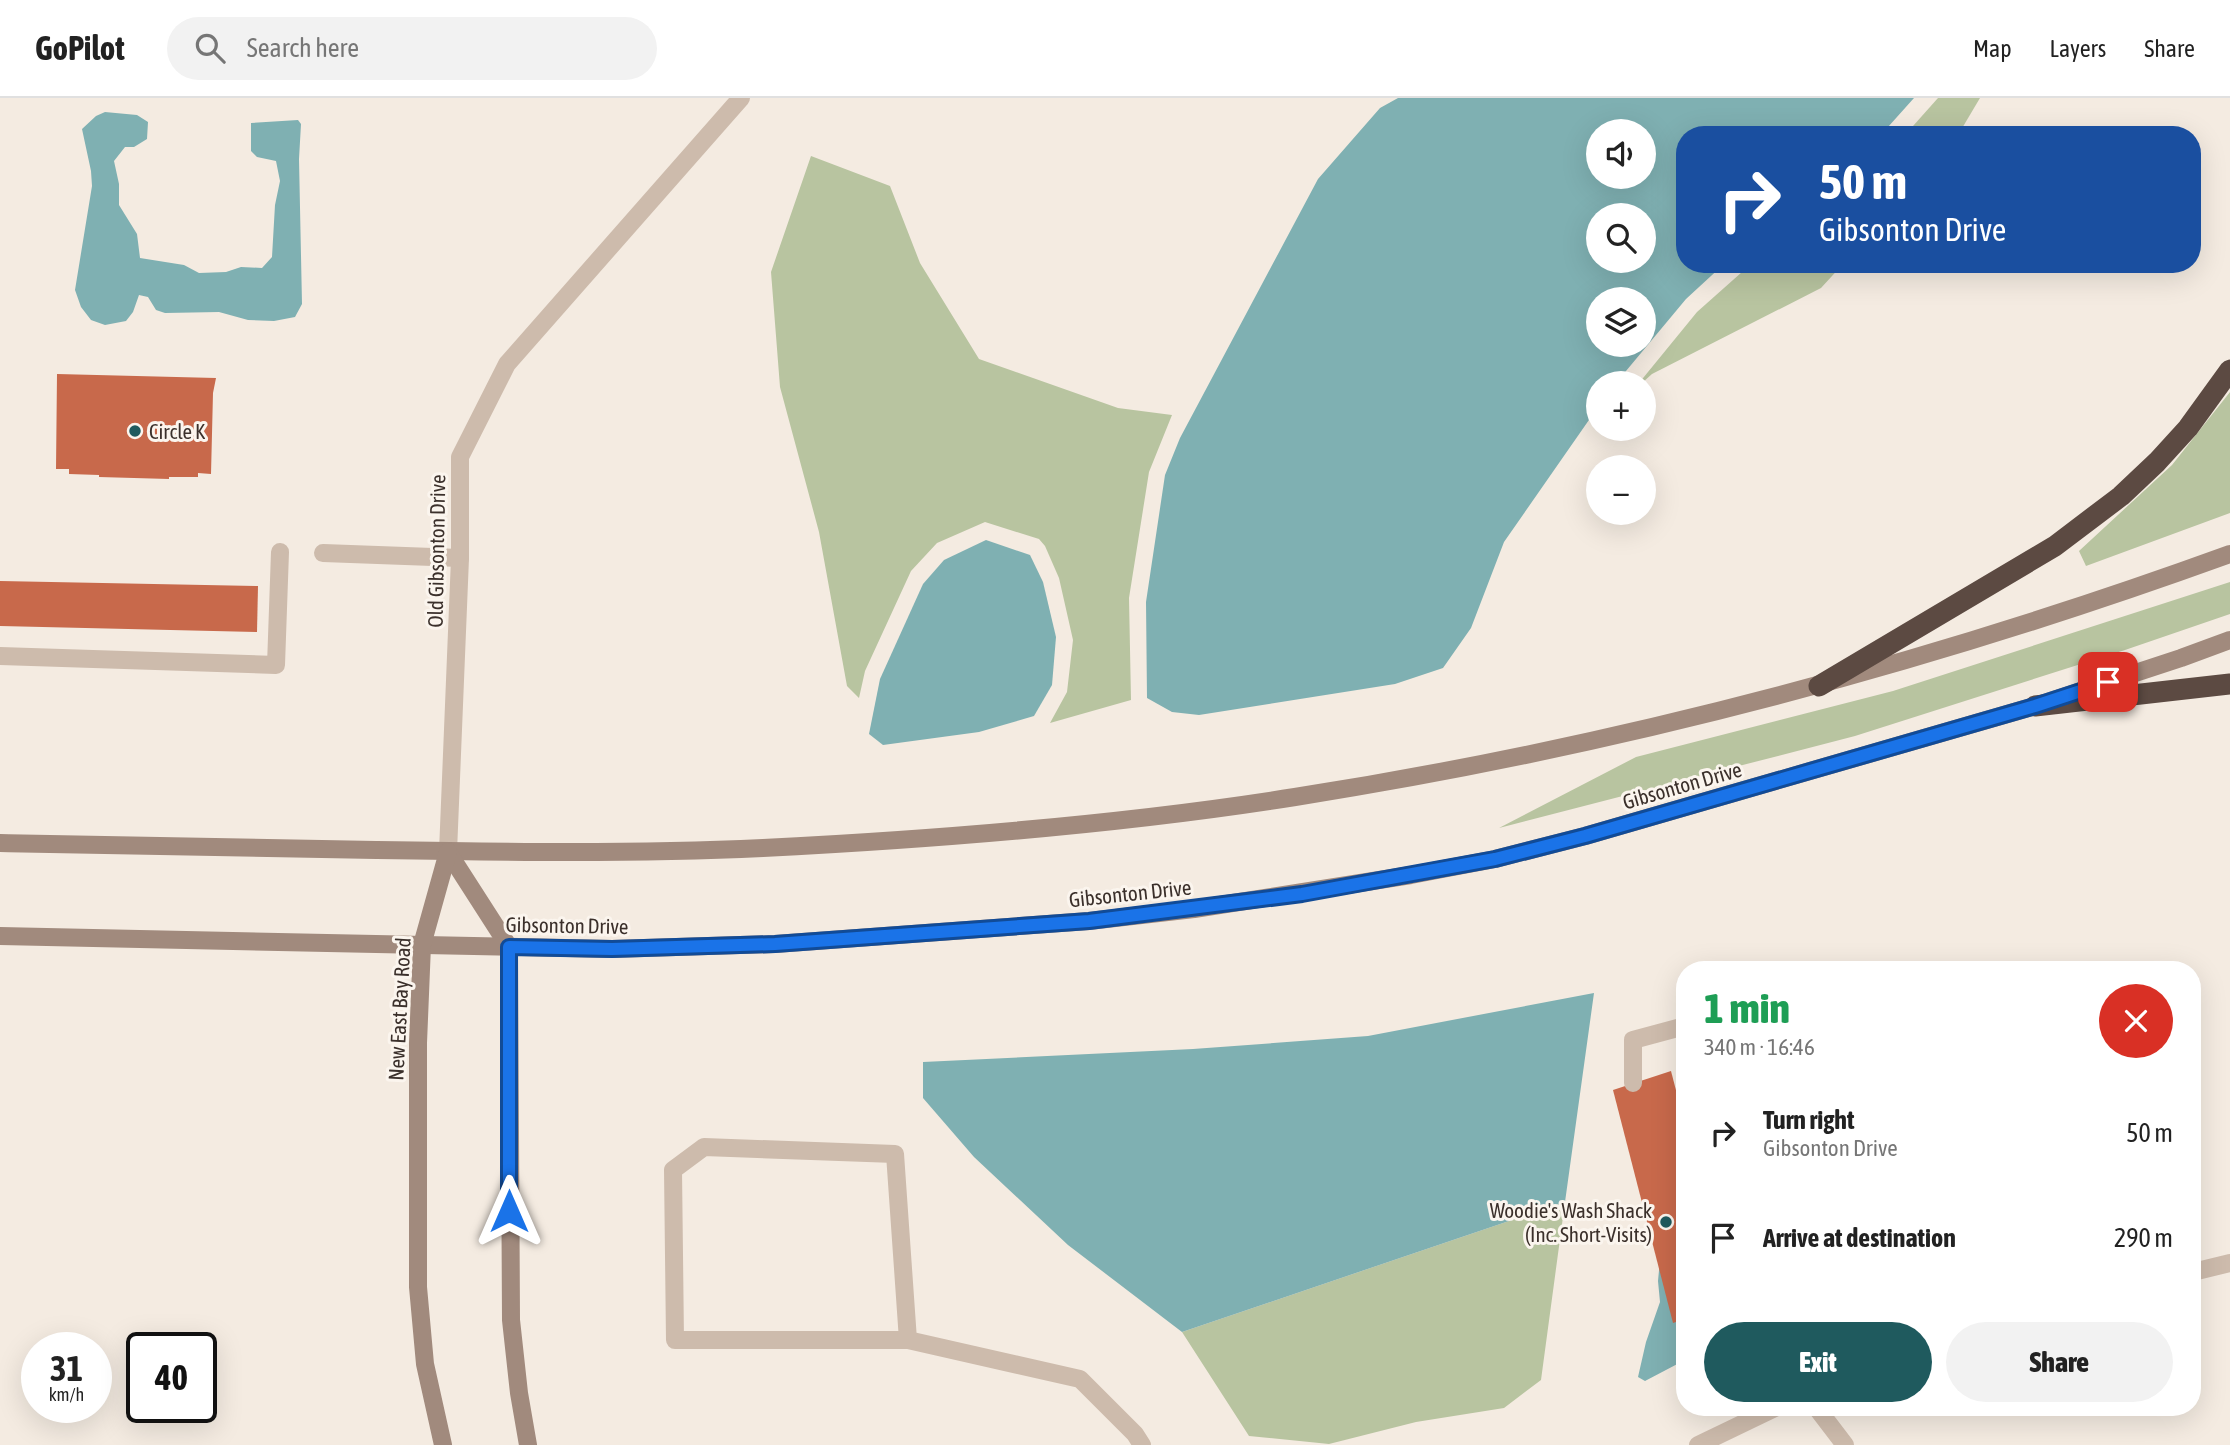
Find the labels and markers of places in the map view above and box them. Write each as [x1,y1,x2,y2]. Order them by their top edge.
place label: Circle K [149,419,206,443]
marker: Circle K [127,423,143,439]
pin [2078,652,2138,712]
place label: Woodie's Wash Shack (Inc. Short-Visits) [1490,1198,1652,1246]
marker: Woodie's Wash Shack (Inc. Short-Visits) [1658,1214,1674,1230]

